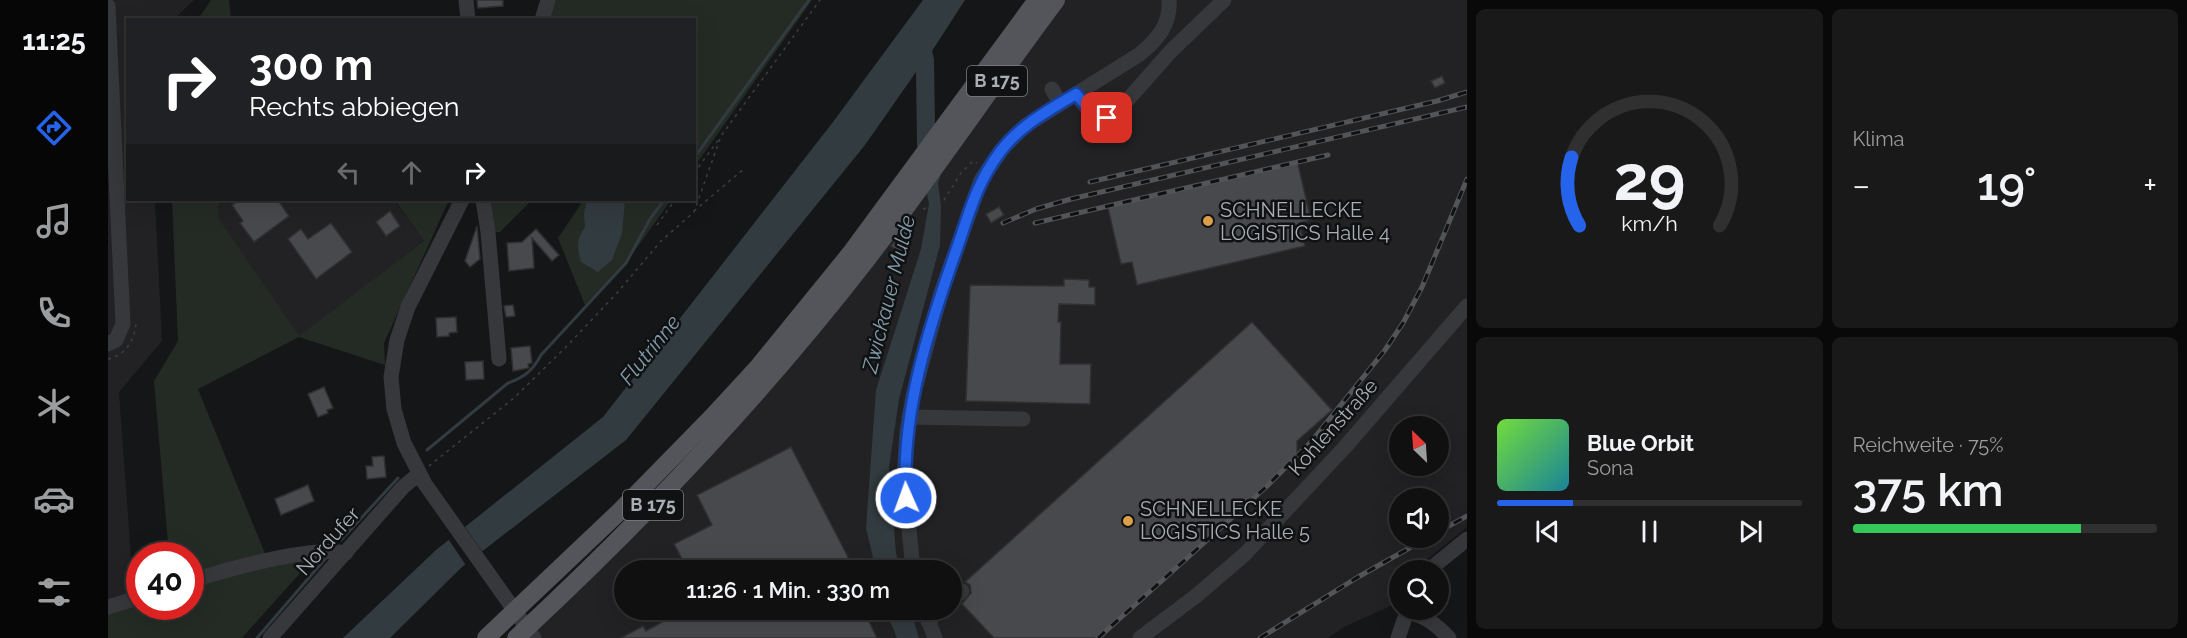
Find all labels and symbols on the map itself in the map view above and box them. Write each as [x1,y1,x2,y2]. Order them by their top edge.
road number: B 175 [967,66,1027,96]
pin [1081,92,1132,143]
place label: SCHNELLECKE LOGISTICS Halle 4 [1220,198,1390,245]
water label: Zwickauer Mulde [857,212,920,376]
marker: SCHNELLECKE LOGISTICS Halle 4 [1201,214,1215,228]
water label: Flutrinne [614,310,685,390]
street label: Kohlenstraße [1283,374,1383,480]
north arrow [1389,416,1449,476]
position arrow [874,466,938,530]
road number: B 175 [623,490,683,520]
place label: SCHNELLECKE LOGISTICS Halle 5 [1140,497,1310,544]
street label: Nordufer [291,502,365,580]
marker: SCHNELLECKE LOGISTICS Halle 5 [1121,514,1135,528]
speed limit sign: 40 [126,542,204,620]

